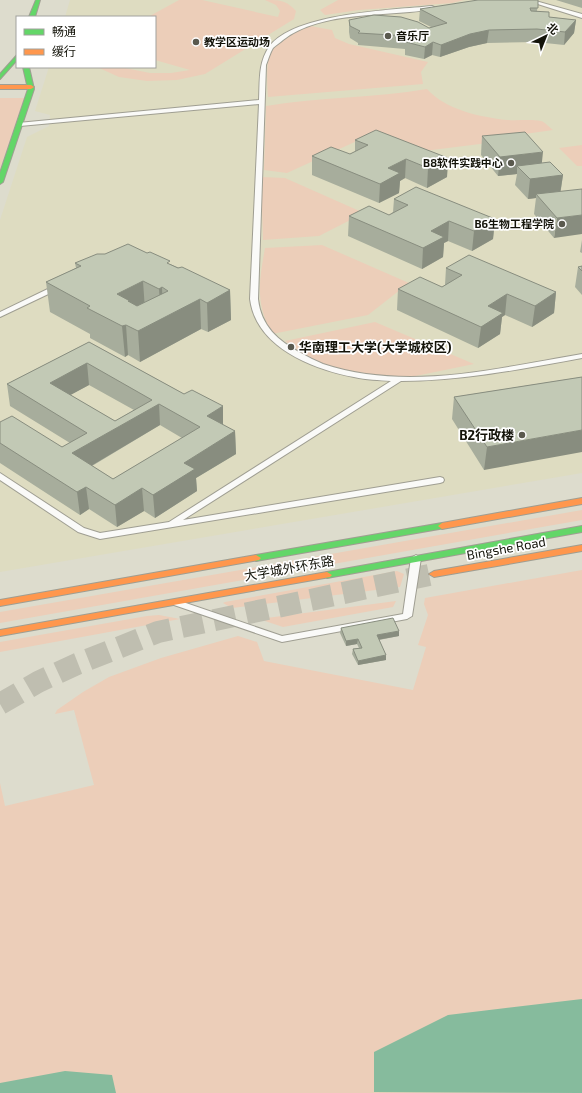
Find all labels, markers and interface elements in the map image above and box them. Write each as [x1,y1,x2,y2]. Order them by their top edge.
legend [16,16,156,68]
north arrow [526,16,566,56]
text: 北 [545,20,562,37]
text: 畅通 [52,24,76,38]
place label: 音乐厅 [396,29,429,42]
marker: 音乐厅 [383,31,393,41]
place label: 教学区运动场 [204,35,270,48]
marker: 教学区运动场 [191,37,201,47]
text: 缓行 [52,44,76,58]
place label: B8软件实践中心 [423,156,503,169]
marker: B8软件实践中心 [506,158,516,168]
place label: B6生物工程学院 [474,217,554,230]
marker: B6生物工程学院 [557,219,567,229]
place label: 华南理工大学(大学城校区) [299,339,452,355]
marker: 华南理工大学(大学城校区) [286,342,296,352]
place label: B2行政楼 [459,427,514,443]
marker: B2行政楼 [517,430,527,440]
street label: Bingshe Road [465,533,547,563]
street label: 大学城外环东路 [243,552,335,584]

